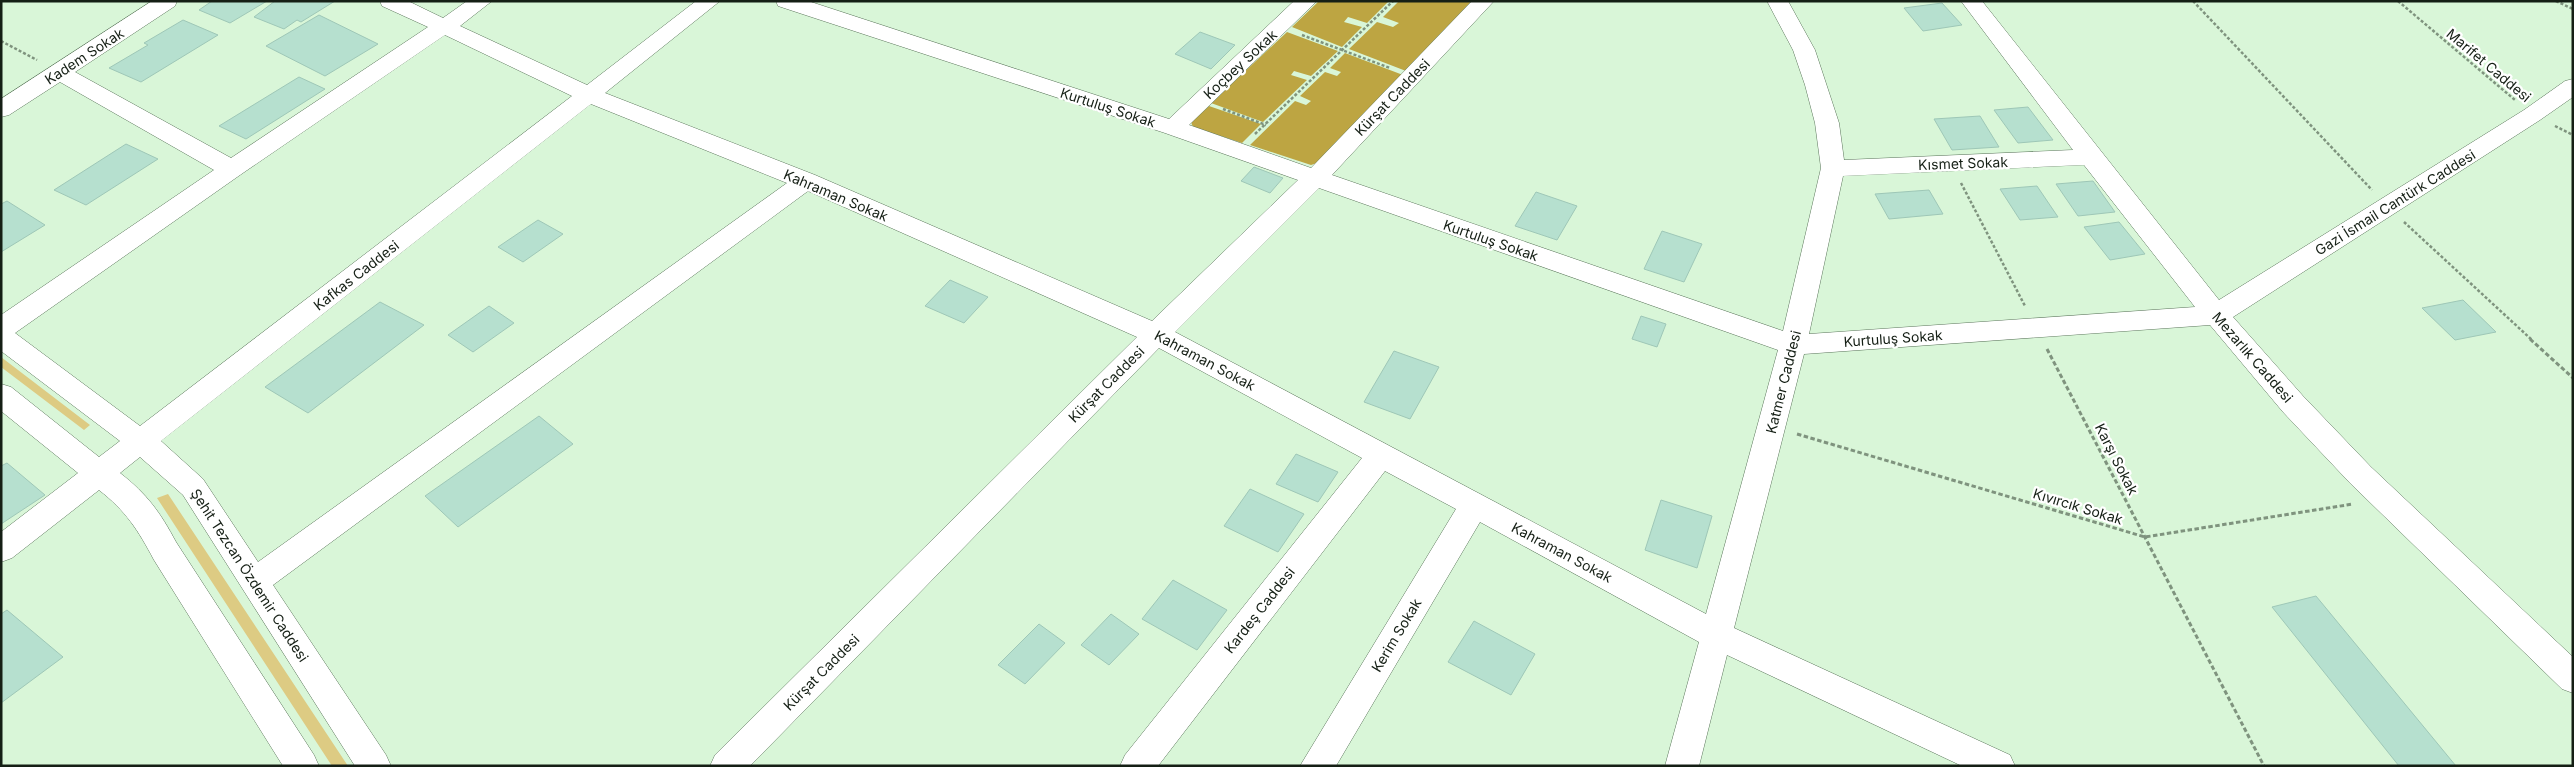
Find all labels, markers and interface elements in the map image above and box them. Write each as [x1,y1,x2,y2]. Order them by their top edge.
street label: Kadem Sokak [41,24,127,88]
street label: Koçbey Sokak [1200,25,1280,102]
street label: Marifet Caddesi [2443,25,2535,105]
street label: Kürşat Caddesi [1351,55,1433,139]
street label: Kurtuluş Sokak [1058,84,1158,131]
street label: Gazi İsmail Cantürk Caddesi [2312,146,2478,258]
street label: Kısmet Sokak [1918,153,2009,173]
street label: Kahraman Sokak [781,165,891,225]
street label: Kurtuluş Sokak [1441,216,1541,264]
street label: Kafkas Caddesi [310,236,402,314]
street label: Mezarlık Caddesi [2209,308,2297,406]
street label: Kahraman Sokak [1152,326,1259,394]
street label: Kurtuluş Sokak [1843,326,1943,350]
street label: Katmer Caddesi [1762,329,1804,435]
street label: Kürşat Caddesi [1064,342,1148,426]
street label: Karşı Sokak [2092,420,2142,498]
street label: Kıvırcık Sokak [2031,484,2125,528]
street label: Şehit Tezcan Özdemir Caddesi [188,485,312,665]
street label: Kahraman Sokak [1509,518,1616,586]
street label: Kardeş Caddesi [1220,564,1298,656]
street label: Kerim Sokak [1367,595,1425,675]
street label: Kürşat Caddesi [779,630,863,714]

